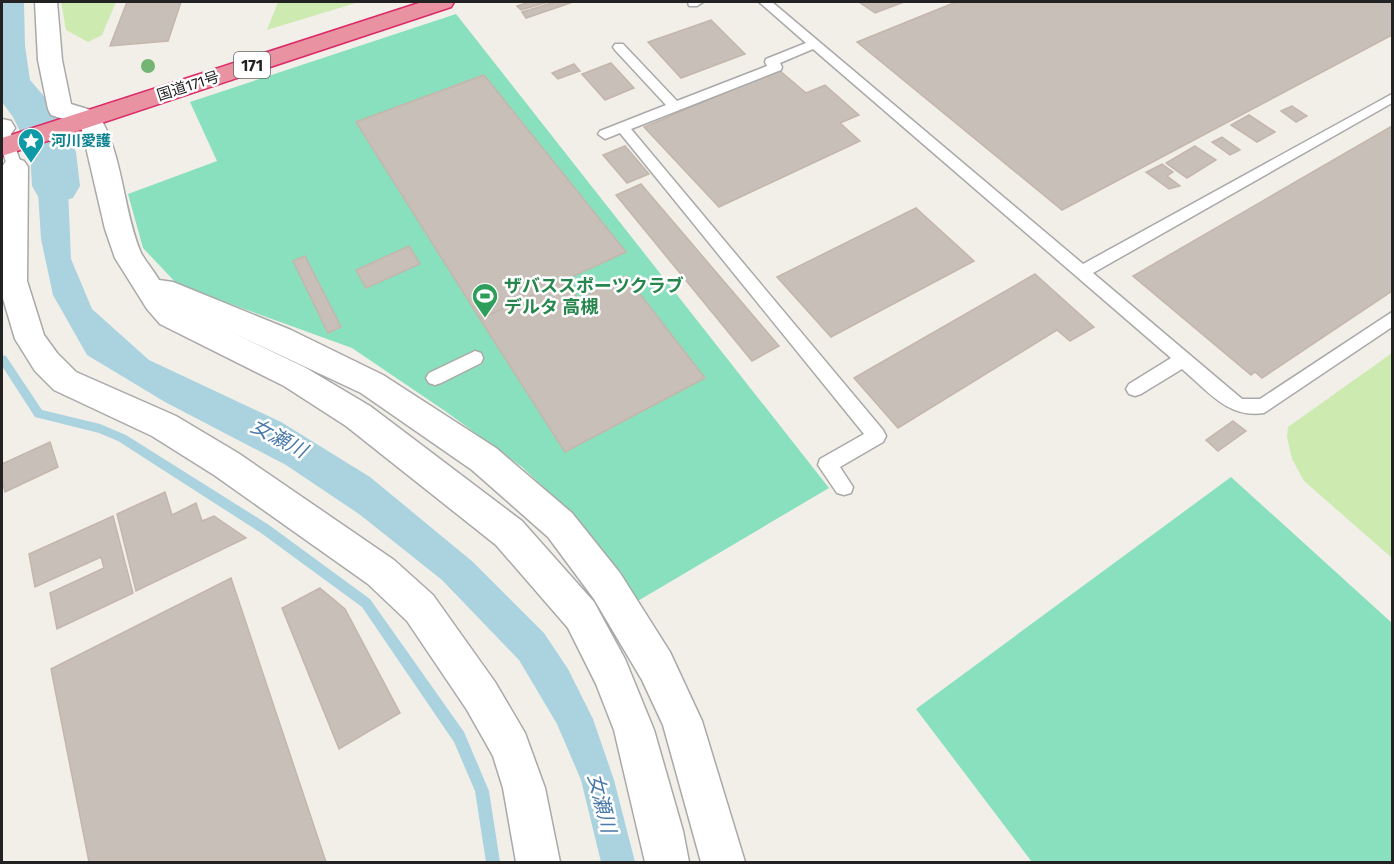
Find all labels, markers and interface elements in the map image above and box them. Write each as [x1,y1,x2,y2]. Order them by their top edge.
road number: 171 [234,52,270,78]
street label: 国道171号 [155,67,221,105]
place icon: 河川愛護 [16,126,46,164]
place label: 河川愛護 [51,132,111,150]
place label: ザバススポーツクラブ デルタ 高槻 [504,275,684,318]
sports icon: ザバススポーツクラブ デルタ 高槻 [470,281,500,319]
water label: 女瀬川 [247,413,313,464]
water label: 女瀬川 [583,771,621,837]

